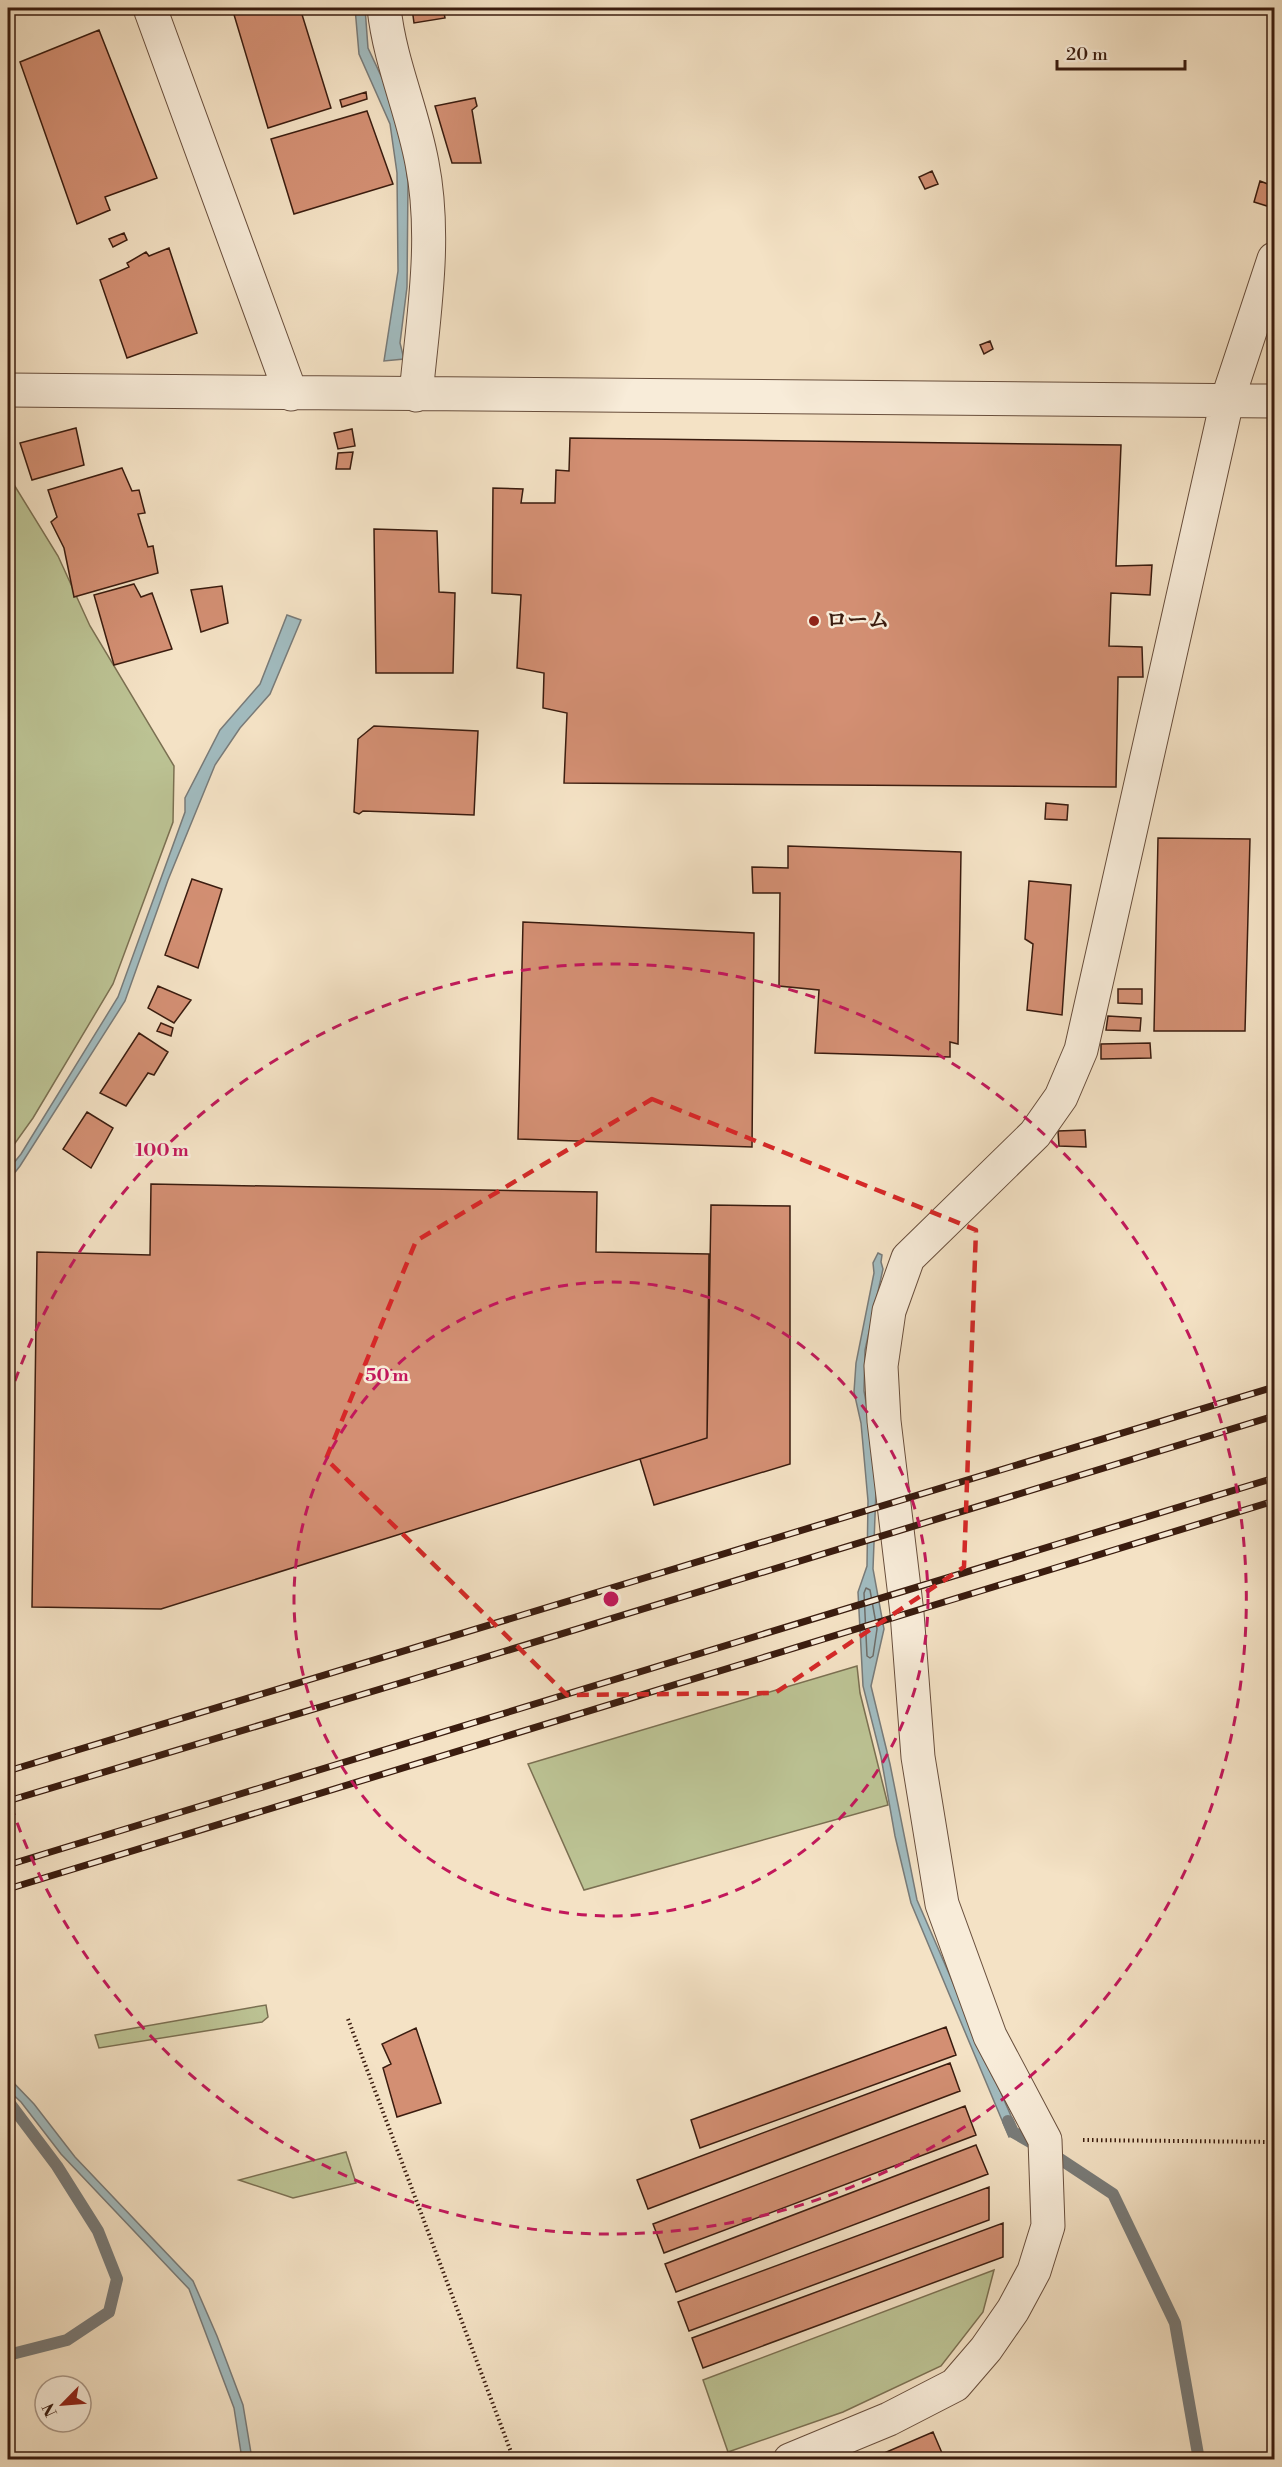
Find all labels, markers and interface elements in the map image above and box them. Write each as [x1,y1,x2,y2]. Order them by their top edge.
scale bar [1057,33,1184,71]
text: 20 m [1066,43,1108,66]
place label: ローム [826,608,889,634]
marker: ローム [807,614,821,628]
text: 100 m [135,1139,189,1162]
text: 50 m [365,1364,409,1387]
centre of rings [601,1589,621,1609]
north arrow [33,2374,93,2434]
text: N [38,2400,62,2420]

